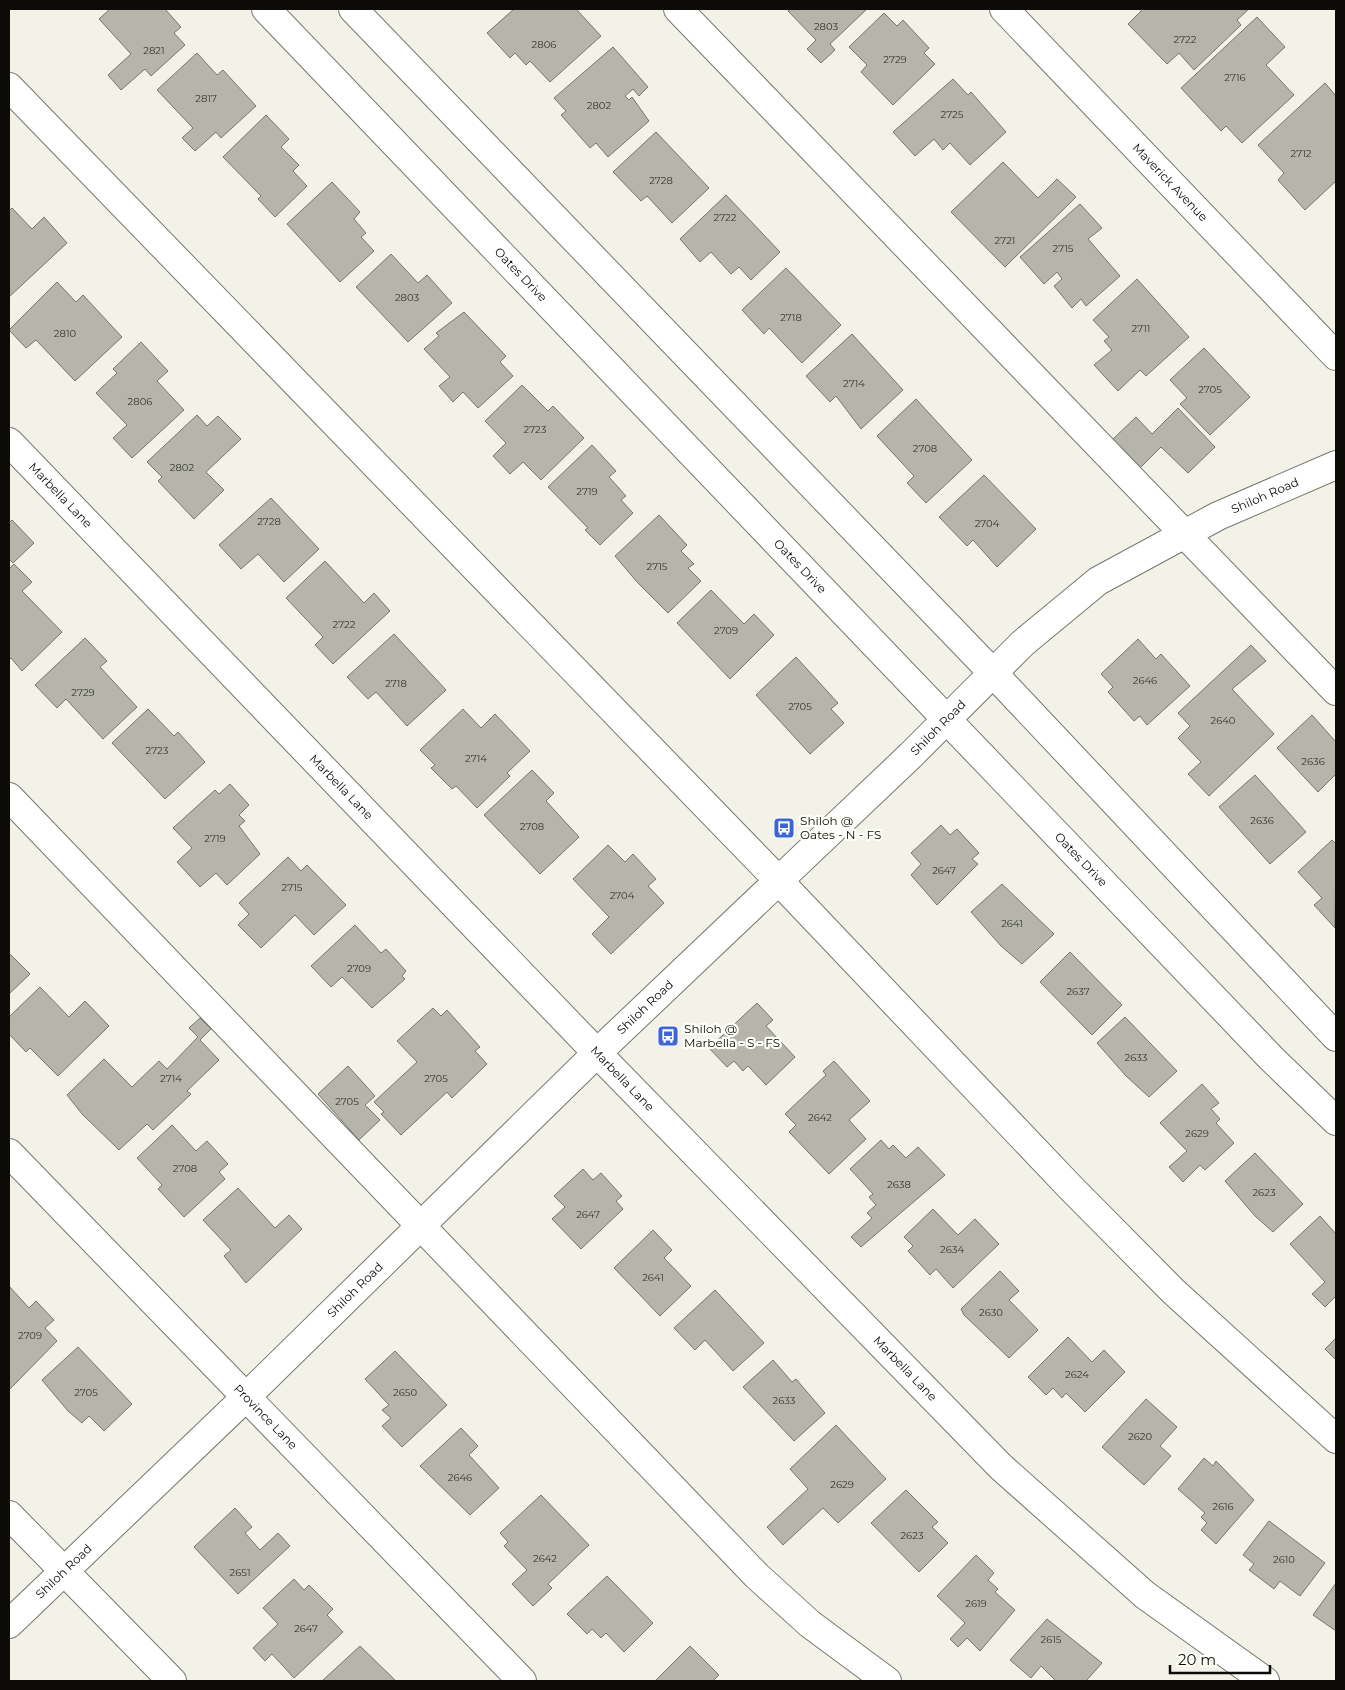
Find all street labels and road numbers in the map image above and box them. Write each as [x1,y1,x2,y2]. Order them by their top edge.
street label: Maverick Avenue [1129,140,1211,224]
street label: Oates Drive [491,244,550,305]
street label: Marbella Lane [26,459,96,531]
street label: Shiloh Road [1229,474,1301,516]
street label: Oates Drive [771,536,830,596]
street label: Shiloh Road [907,697,969,758]
street label: Marbella Lane [307,751,376,823]
street label: Oates Drive [1052,829,1111,890]
street label: Shiloh Road [613,977,676,1037]
street label: Marbella Lane [587,1043,658,1114]
street label: Shiloh Road [324,1259,386,1320]
street label: Marbella Lane [870,1333,940,1404]
street label: Province Lane [231,1381,301,1452]
street label: Shiloh Road [32,1541,95,1601]

